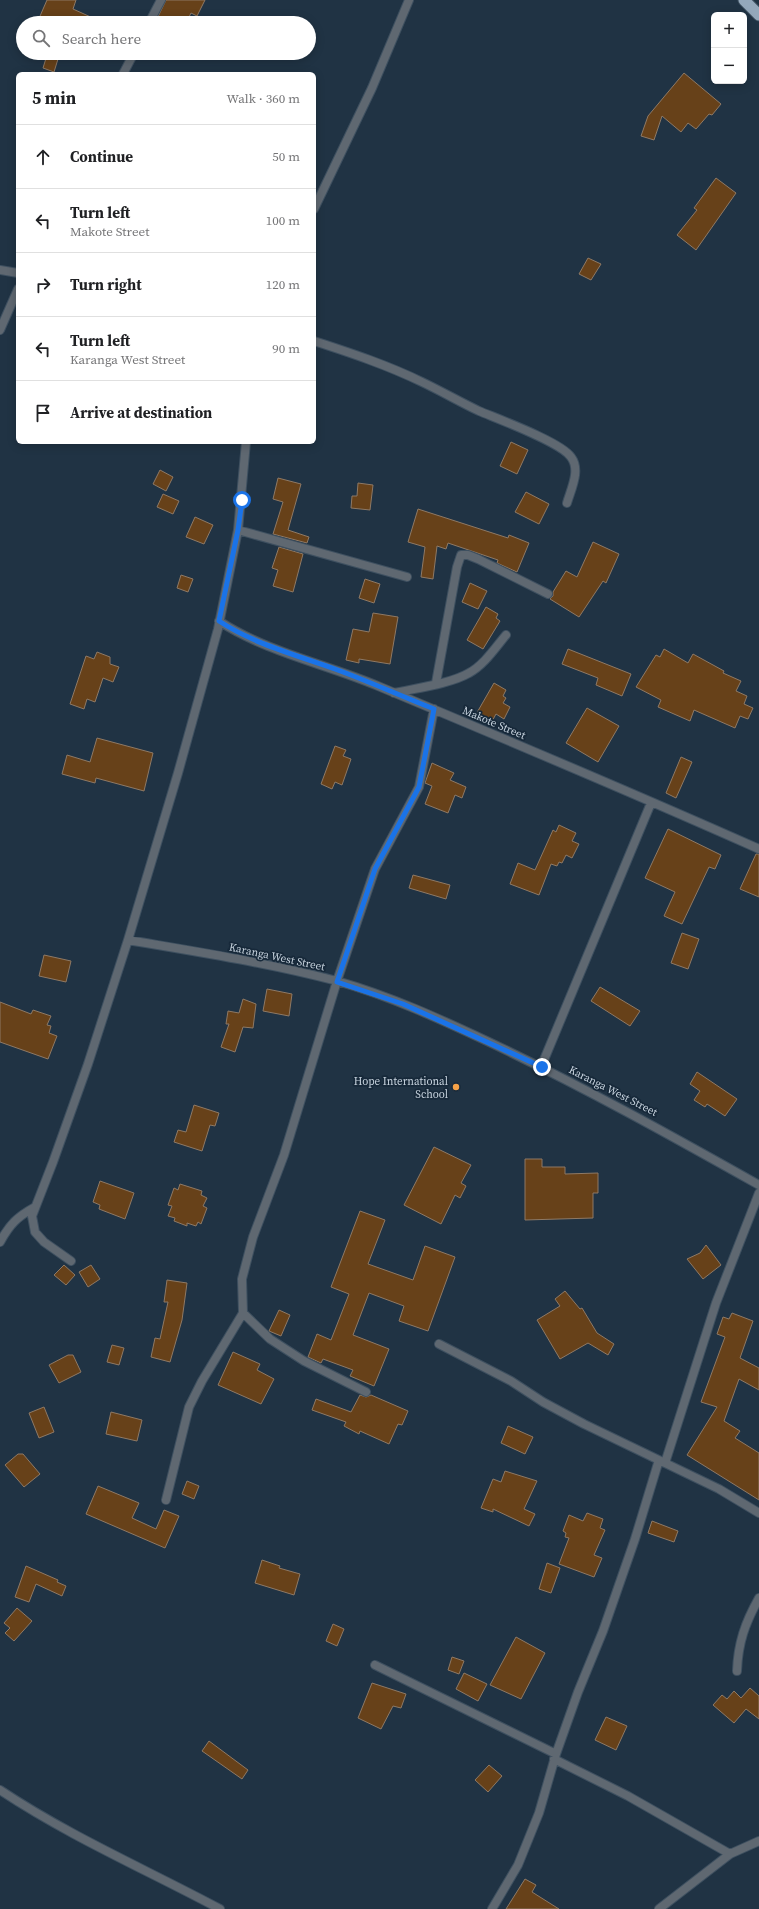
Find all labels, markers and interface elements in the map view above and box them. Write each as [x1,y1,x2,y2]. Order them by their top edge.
map controls [711,12,747,84]
button: + [711,12,747,48]
search box [16,16,316,60]
icon: search [30,27,52,49]
text: Search here [62,28,141,49]
button: − [711,48,747,84]
text: 5 min [32,86,76,110]
text: Walk · 360 m [227,90,300,107]
icon: ahead [32,146,54,168]
text: Continue [70,146,133,167]
text: 50 m [272,148,300,165]
text: Turn left [70,202,130,223]
icon: left [32,210,54,232]
text: 100 m [266,212,300,229]
text: Makote Street [70,223,149,240]
icon: right [32,274,54,296]
text: Turn right [70,274,142,295]
text: 120 m [266,276,300,293]
text: Turn left [70,330,130,351]
icon: left [32,338,54,360]
text: 90 m [272,340,300,357]
text: Karanga West Street [70,351,185,368]
icon: arrive [32,402,54,424]
text: Arrive at destination [70,402,212,423]
route start [233,491,251,509]
street label: Makote Street [460,703,528,743]
street label: Karanga West Street [228,940,327,975]
route end [533,1058,551,1076]
street label: Karanga West Street [566,1062,660,1120]
place label: Hope International School [354,1074,448,1102]
marker: Hope International School [451,1082,461,1092]

